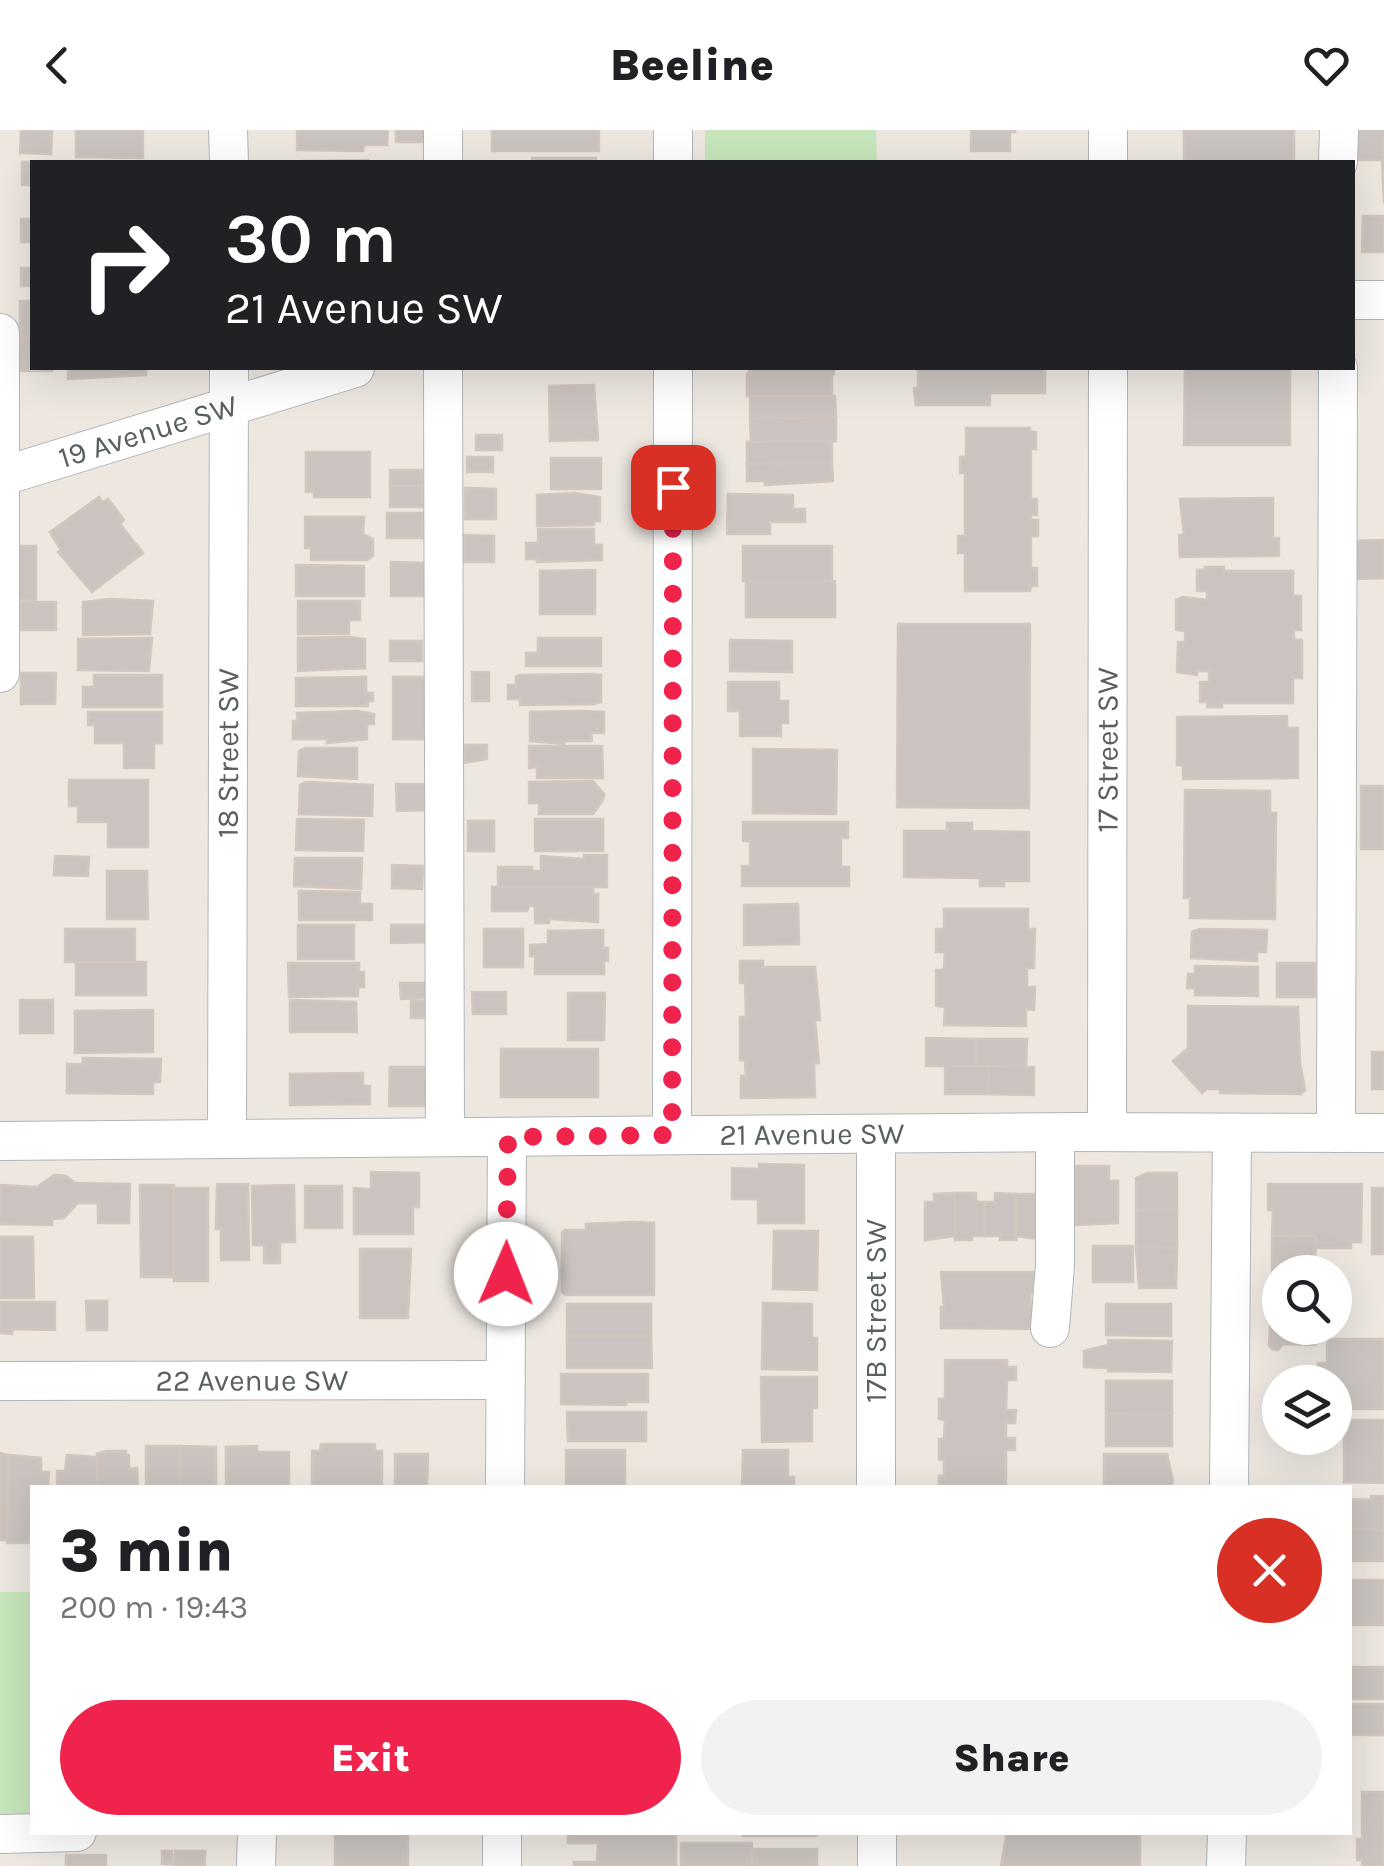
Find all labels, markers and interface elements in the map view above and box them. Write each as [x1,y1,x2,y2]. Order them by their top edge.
icon: back [30,38,85,93]
icon: heart [1299,38,1354,93]
text: Beeline [610,39,774,91]
text: 30 m [225,198,397,280]
icon: right [60,200,190,330]
text: 21 Avenue SW [225,282,503,334]
street label: 19 Avenue SW [54,387,242,476]
pin [631,445,716,530]
icon: arrive [646,460,701,515]
street label: 17 Street SW [1089,667,1126,833]
street label: 18 Street SW [210,668,246,838]
street label: 21 Avenue SW [719,1115,905,1153]
street label: 17B Street SW [858,1219,894,1403]
position arrow [454,1222,558,1326]
map controls [1262,1255,1352,1455]
button: search [1262,1255,1352,1345]
street label: 22 Avenue SW [156,1362,349,1399]
button: layers [1262,1365,1352,1455]
text: 3 min [60,1516,233,1586]
button: close [1217,1518,1322,1623]
text: 200 m · 19:43 [60,1589,248,1626]
button: Exit [60,1700,681,1815]
button: Share [701,1700,1322,1815]

